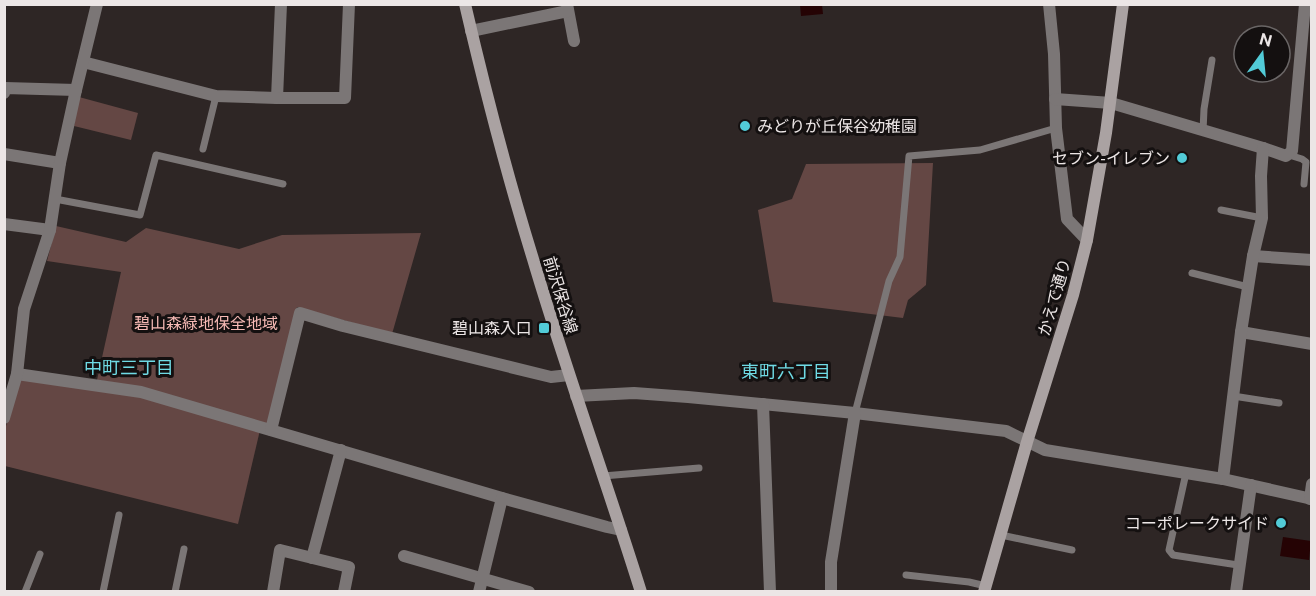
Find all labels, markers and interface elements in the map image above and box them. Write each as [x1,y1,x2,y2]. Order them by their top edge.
north arrow [1232,24,1292,84]
text: N [1257,29,1274,51]
place label: みどりが丘保谷幼稚園 [757,117,917,136]
marker: みどりが丘保谷幼稚園 [738,119,752,133]
place label: セブン-イレブン [1052,149,1170,168]
marker: セブン-イレブン [1175,151,1189,165]
street label: 前沢保谷線 [540,254,581,336]
street label: かえで通り [1034,256,1075,338]
park label: 碧山森緑地保全地域 [134,314,278,333]
place label: 碧山森入口 [452,319,532,338]
marker: 碧山森入口 [537,321,551,335]
district label: 中町三丁目 [84,357,174,378]
district label: 東町六丁目 [741,361,831,382]
place label: コーポレークサイド [1125,514,1269,533]
marker: コーポレークサイド [1274,516,1288,530]

